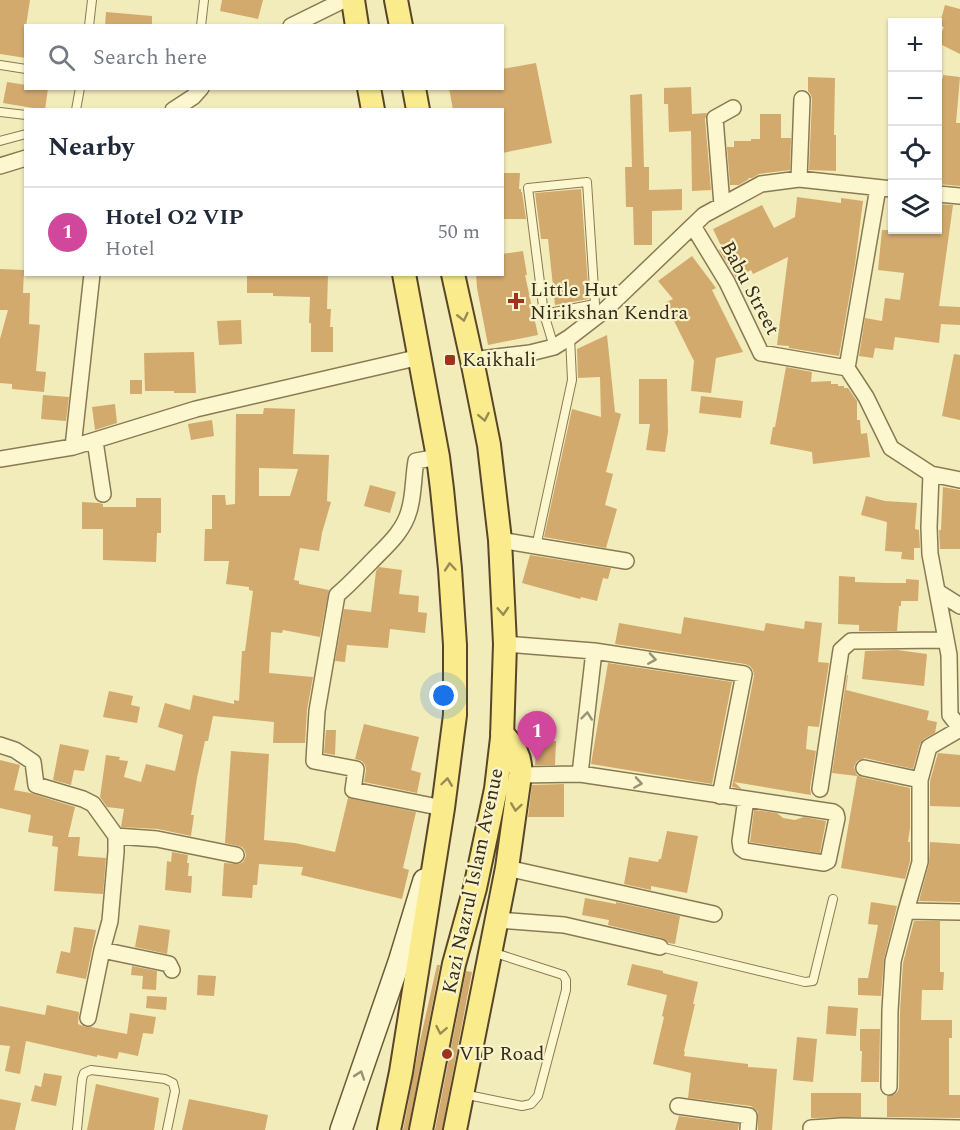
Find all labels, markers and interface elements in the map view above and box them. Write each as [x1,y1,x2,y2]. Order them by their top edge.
map controls [888,18,942,234]
button: + [888,18,942,72]
search box [24,24,504,90]
icon: search [45,41,78,74]
text: Search here [93,41,207,74]
button: − [888,72,942,126]
button: locate [888,126,942,180]
text: Nearby [48,127,134,167]
button: layers [888,180,942,234]
text: Hotel O2 VIP [105,201,244,234]
text: 1 [62,217,73,247]
text: 50 m [438,217,480,247]
text: Hotel [105,234,155,264]
street label: Babu Street [713,236,787,340]
place label: Little Hut Nirikshan Kendra [530,275,688,328]
marker: Little Hut Nirikshan Kendra [507,292,525,310]
one-way arrow [455,312,468,322]
place label: Kaikhali [462,345,536,375]
marker: Kaikhali [443,353,457,367]
one-way arrow [477,412,490,422]
one-way arrow [443,562,456,571]
one-way arrow [497,607,510,616]
one-way arrow [647,653,656,665]
your location [429,681,458,710]
pin: 1 [518,712,556,761]
one-way arrow [580,712,592,721]
street label: Kazi Nazrul Islam Avenue [434,765,512,997]
one-way arrow [633,777,642,789]
one-way arrow [440,778,452,787]
one-way arrow [510,802,522,811]
one-way arrow [435,1025,448,1035]
place label: VIP Road [459,1039,544,1069]
marker: VIP Road [440,1047,454,1061]
one-way arrow [353,1070,366,1081]

